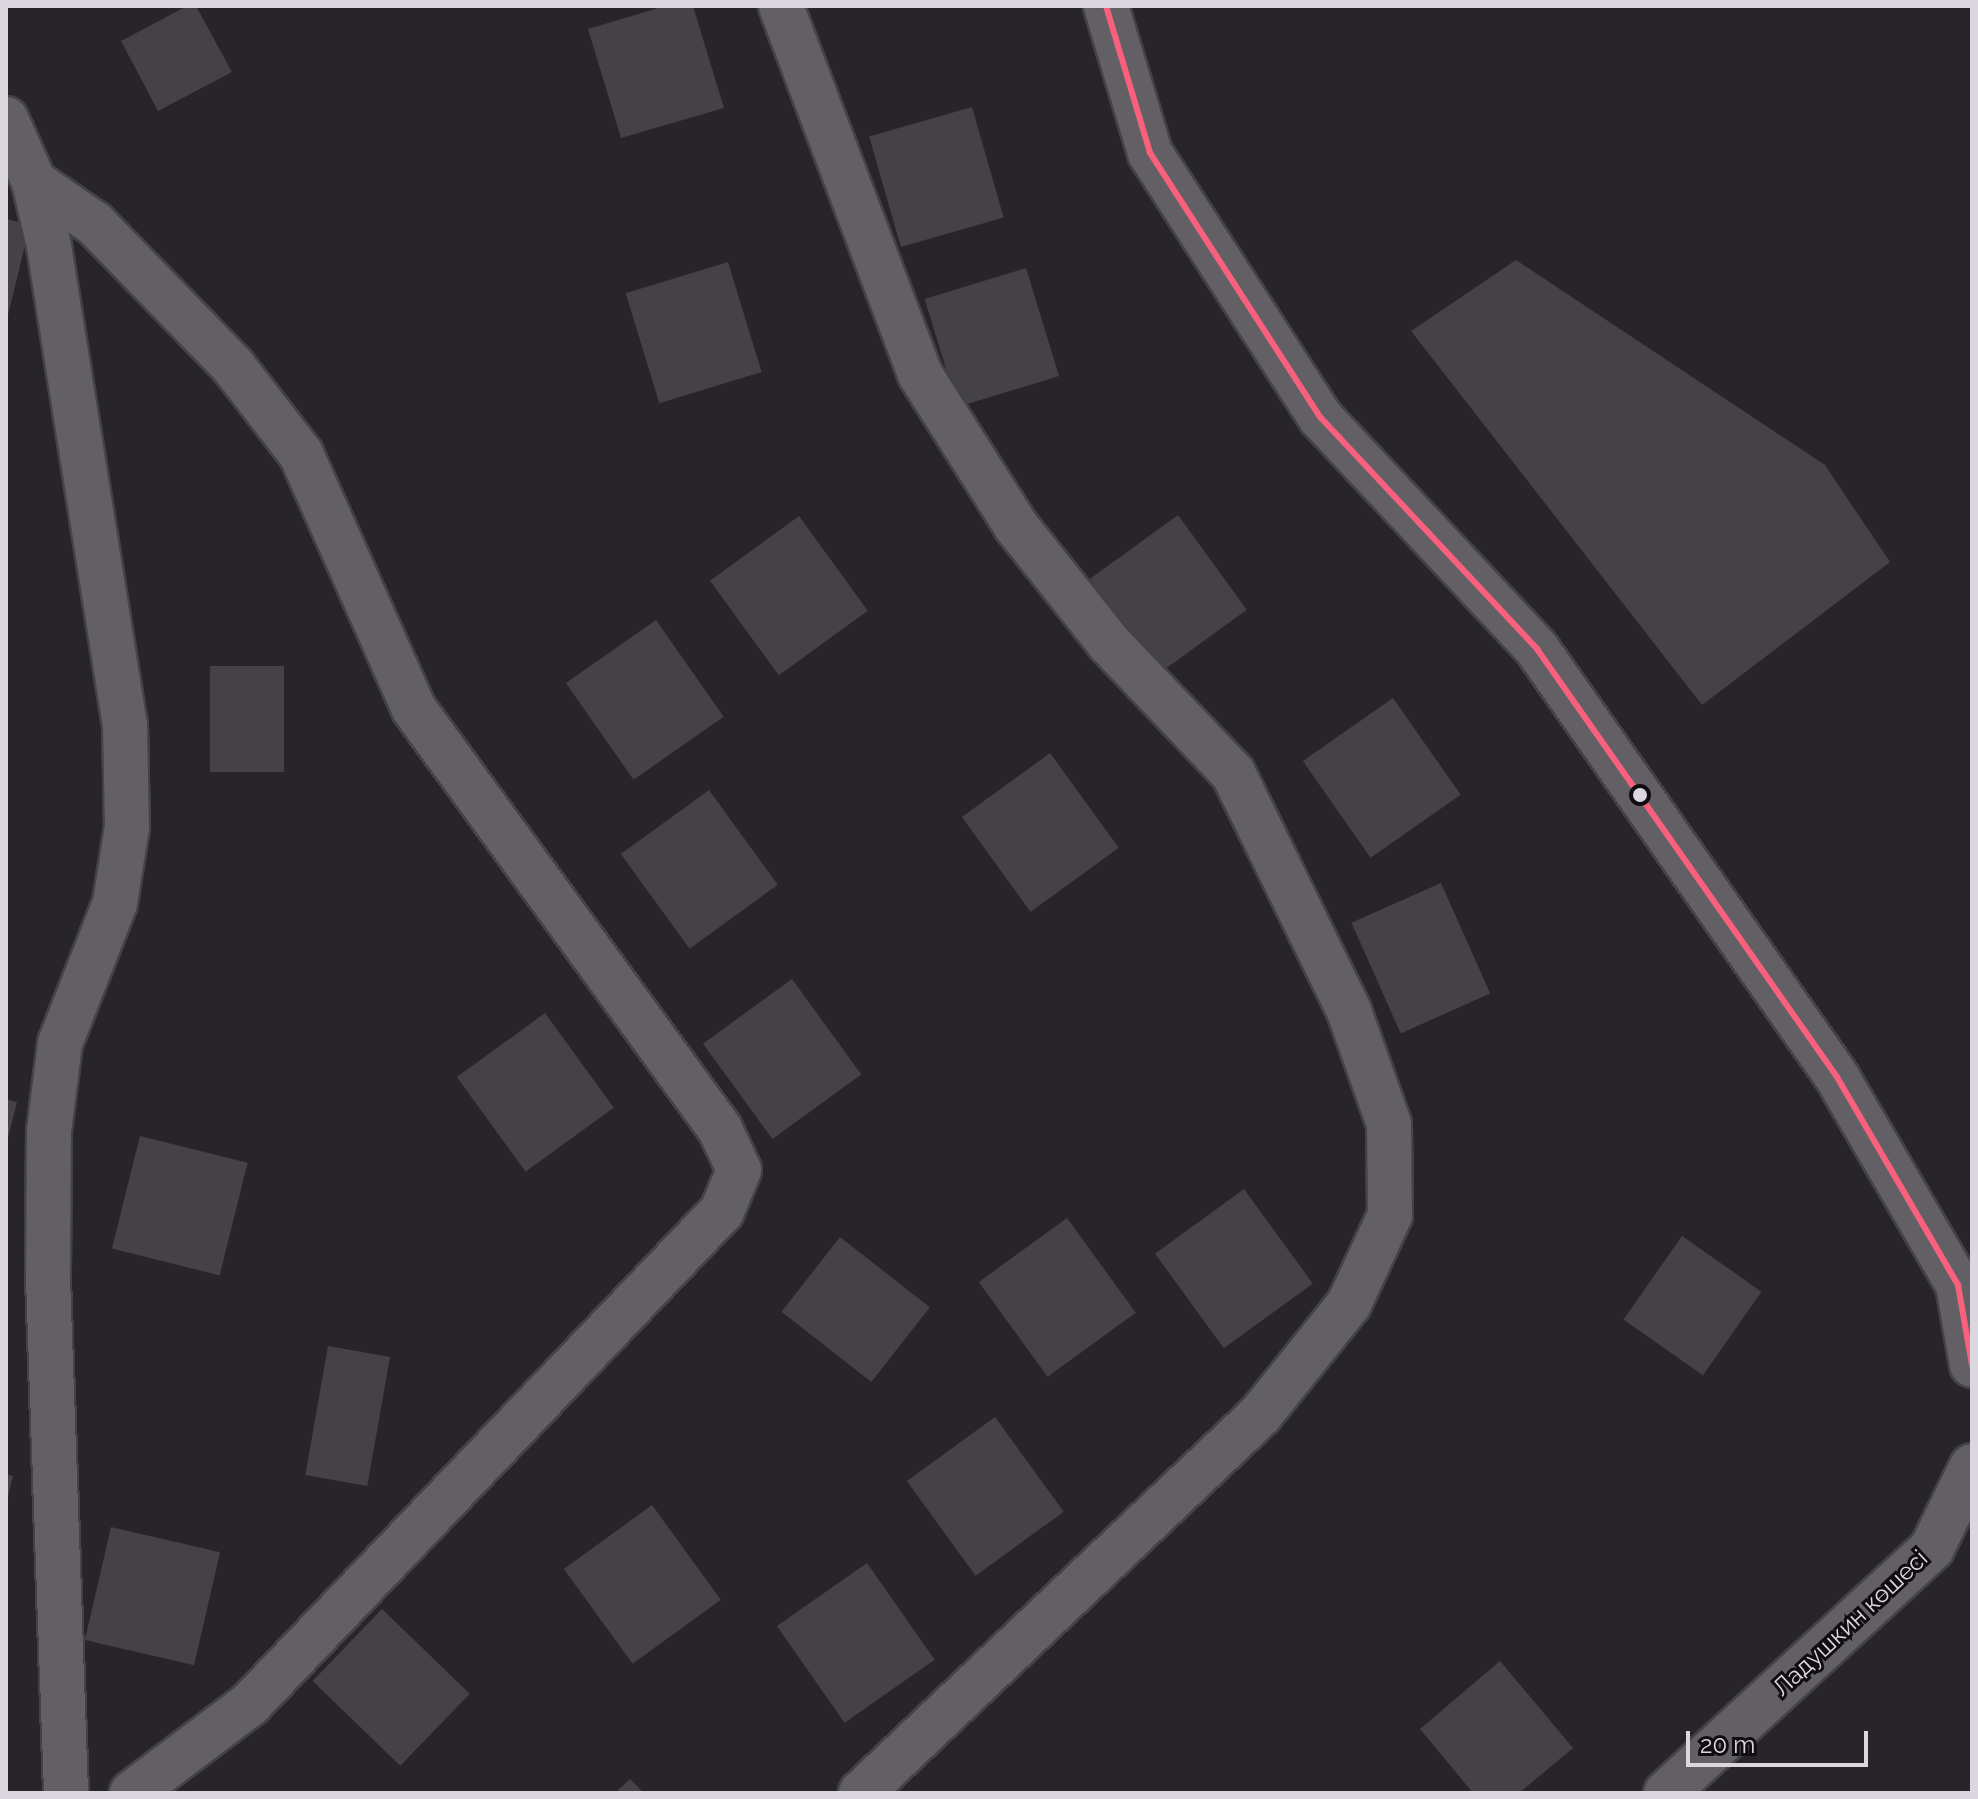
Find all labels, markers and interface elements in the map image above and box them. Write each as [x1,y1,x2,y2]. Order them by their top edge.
unlabelled marker [1632,787,1648,803]
street label: Ладушкин көшесі [1767,1544,1933,1702]
scale bar [1690,1715,1872,1765]
text: 20 m [1700,1730,1755,1759]

